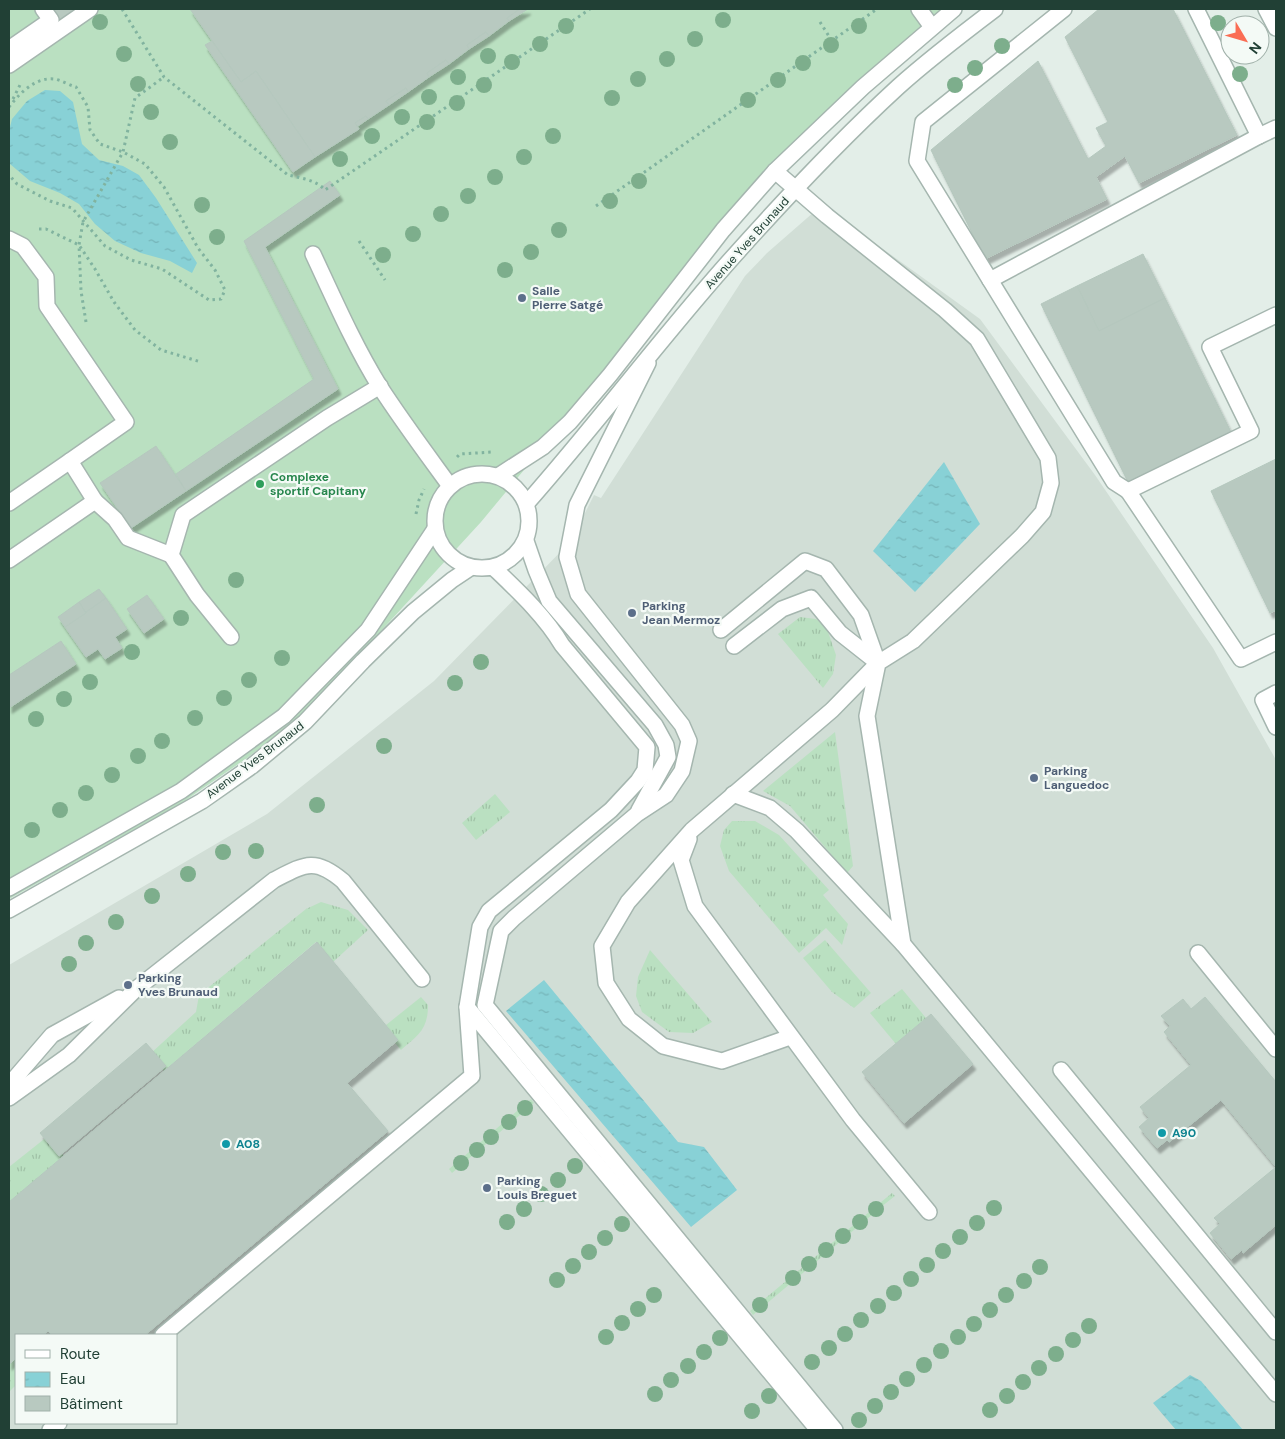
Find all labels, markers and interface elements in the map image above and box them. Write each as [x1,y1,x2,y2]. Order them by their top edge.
north arrow [1220,15,1270,65]
text: N [1245,38,1265,58]
street label: Avenue Yves Brunaud [701,193,793,293]
place label: Salle Pierre Satgé [532,283,603,313]
marker: Salle Pierre Satgé [516,292,528,304]
place label: Complexe sportif Capitany [270,469,367,499]
marker: Complexe sportif Capitany [254,478,266,490]
place label: Parking Jean Mermoz [642,598,720,628]
marker: Parking Jean Mermoz [626,607,638,619]
street label: Avenue Yves Brunaud [203,718,307,802]
place label: Parking Languedoc [1044,763,1109,793]
marker: Parking Languedoc [1028,772,1040,784]
place label: Parking Yves Brunaud [138,970,218,1000]
marker: Parking Yves Brunaud [122,979,134,991]
place label: A90 [1172,1125,1196,1141]
marker: A90 [1156,1127,1168,1139]
place label: A08 [236,1136,260,1152]
marker: A08 [220,1138,232,1150]
place label: Parking Louis Breguet [497,1173,577,1203]
marker: Parking Louis Breguet [481,1182,493,1194]
legend [15,1334,178,1424]
text: Route [60,1344,100,1364]
text: Eau [60,1369,85,1389]
text: Bâtiment [60,1394,123,1414]

